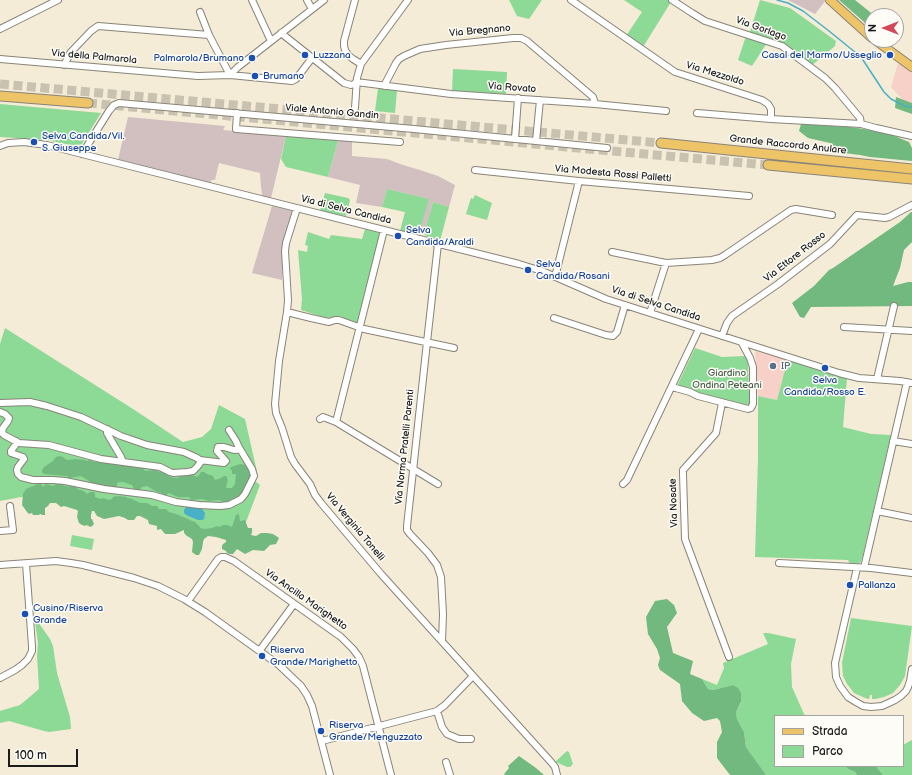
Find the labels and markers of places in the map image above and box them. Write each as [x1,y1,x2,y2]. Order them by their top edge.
place label: Luzzana [313,49,351,61]
place label: Casal del Marmo/Usseglio [762,49,882,61]
marker: Luzzana [300,50,310,60]
marker: Casal del Marmo/Usseglio [885,50,895,60]
place label: Palmarola/Brumano [154,52,244,64]
marker: Palmarola/Brumano [247,53,257,63]
place label: Brumano [263,70,304,82]
marker: Brumano [250,71,260,81]
place label: Selva Candida/Vil. S. Giuseppe [42,130,124,154]
marker: Selva Candida/Vil. S. Giuseppe [29,137,39,147]
place label: Selva Candida/Araldi [406,224,474,248]
marker: Selva Candida/Araldi [393,231,403,241]
place label: Selva Candida/Rosani [536,258,610,282]
marker: Selva Candida/Rosani [523,265,533,275]
place label: IP [781,360,790,372]
marker: IP [768,361,778,371]
marker: Selva Candida/Rosso E. [820,363,830,373]
place label: Selva Candida/Rosso E. [784,374,866,398]
place label: Pallanza [858,579,896,591]
marker: Pallanza [845,580,855,590]
place label: Cusino/Riserva Grande [33,602,103,626]
marker: Cusino/Riserva Grande [20,609,30,619]
place label: Riserva Grande/Marighetto [270,644,357,668]
marker: Riserva Grande/Marighetto [257,651,267,661]
place label: Riserva Grande/Menguzzato [329,719,422,742]
marker: Riserva Grande/Menguzzato [316,726,326,736]

